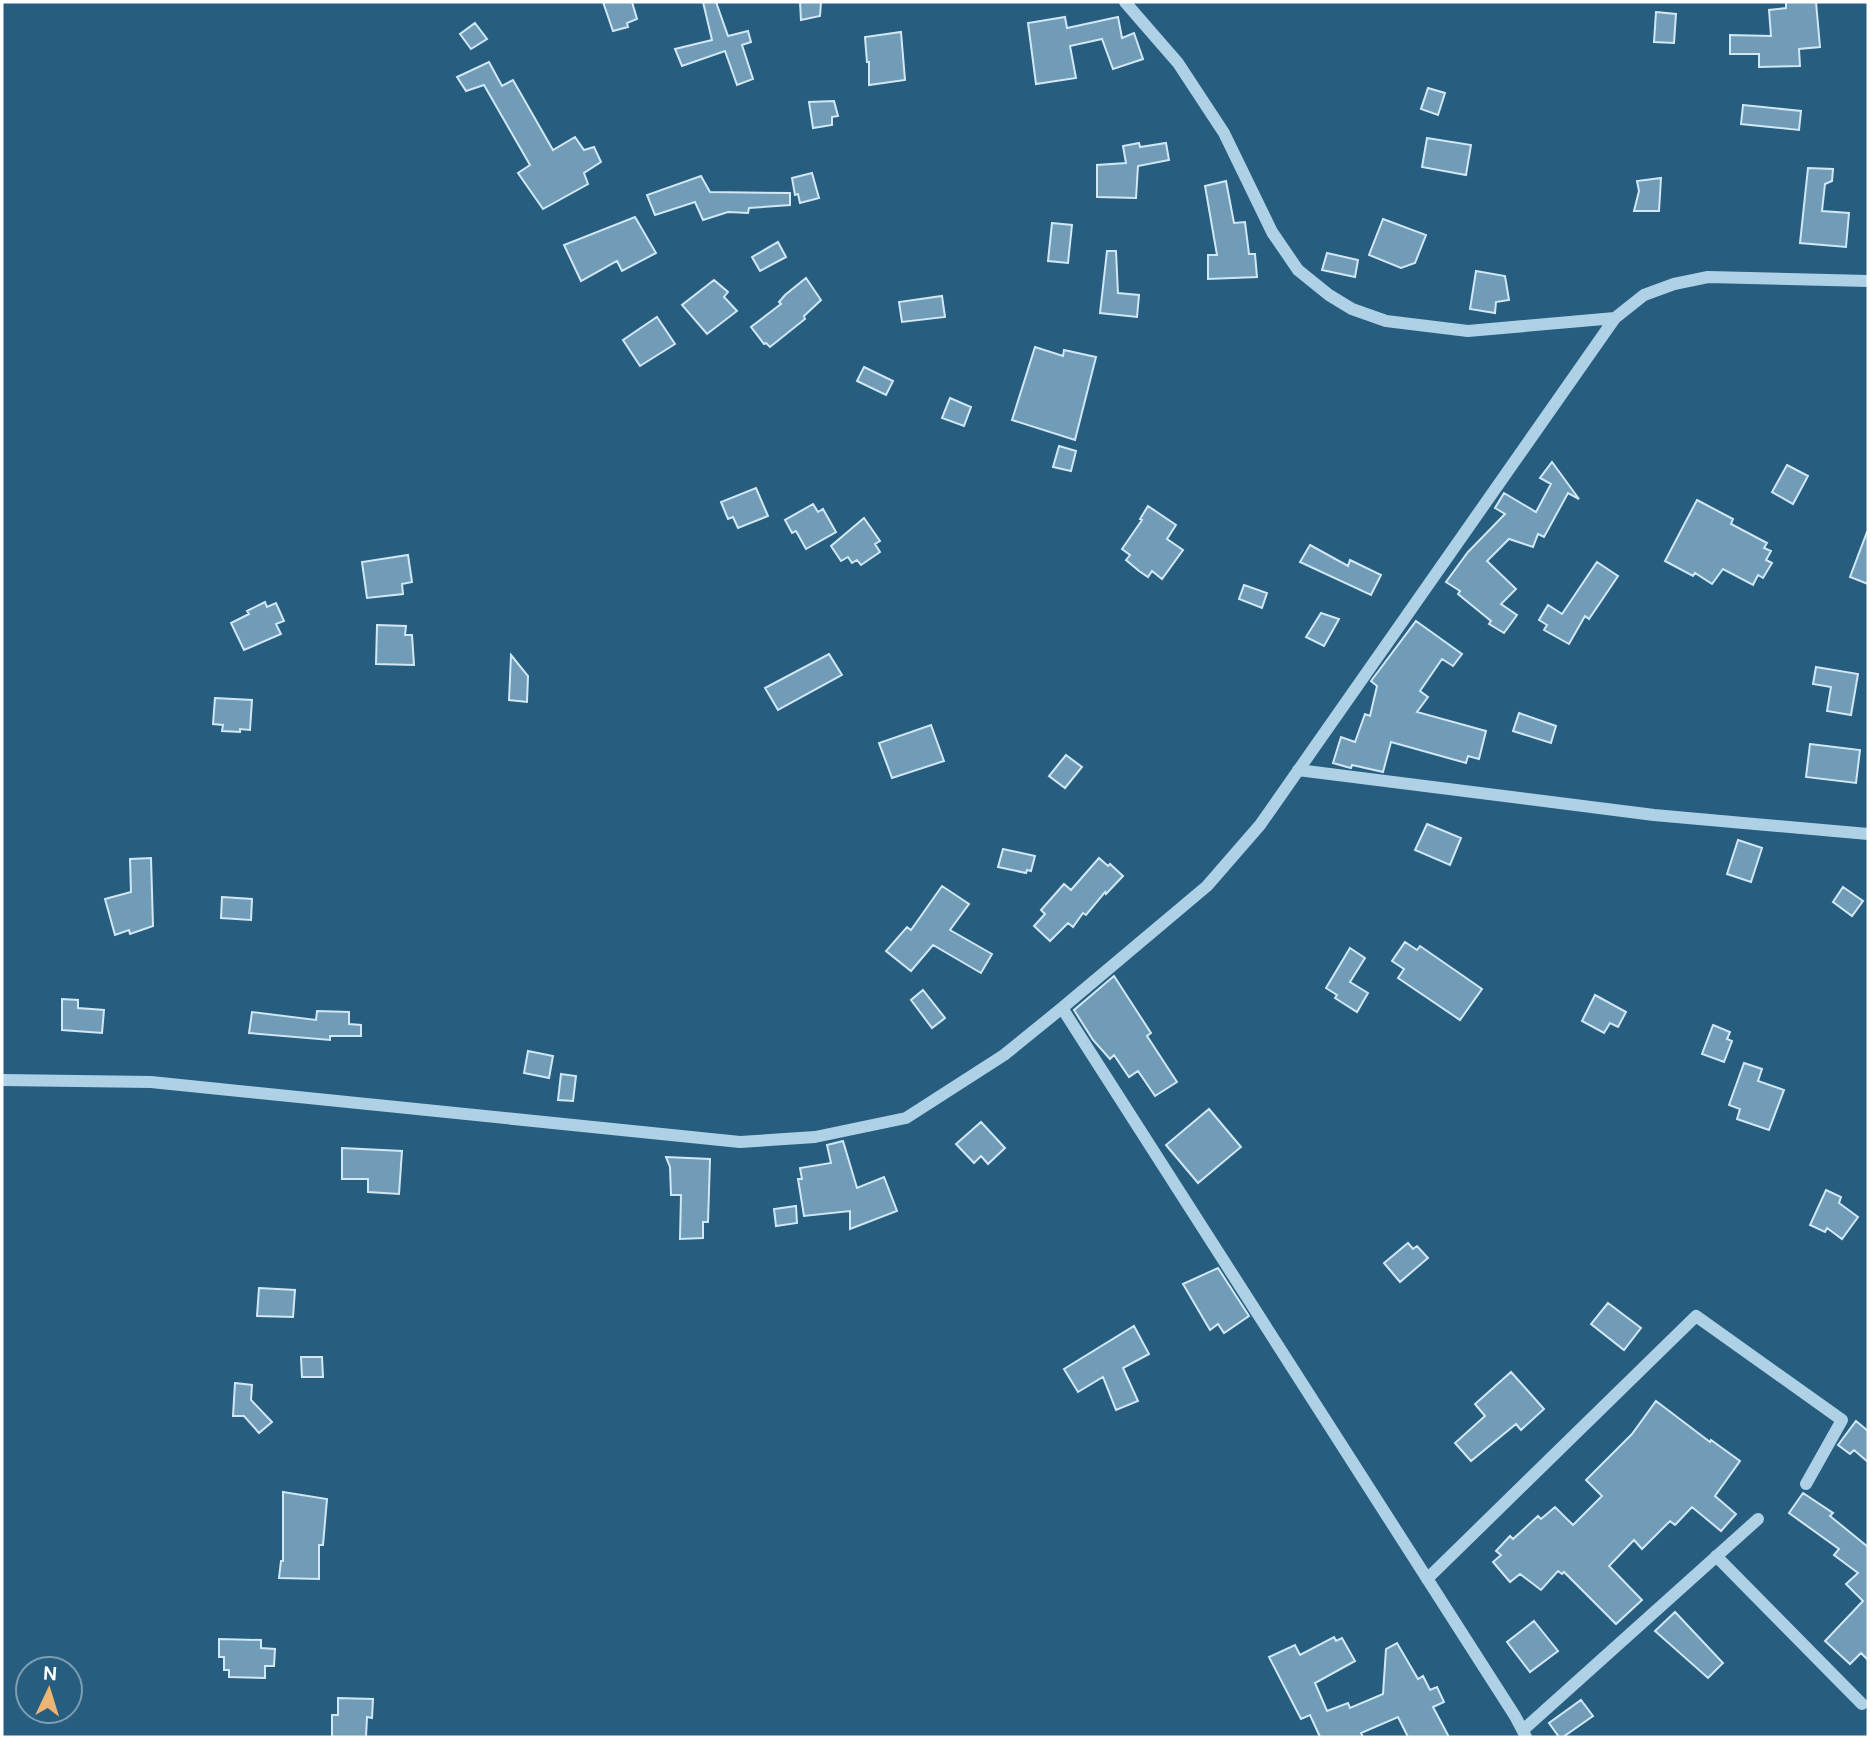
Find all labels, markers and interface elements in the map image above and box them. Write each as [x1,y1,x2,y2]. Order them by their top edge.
north arrow [14,1655,84,1725]
text: N [42,1661,58,1686]

